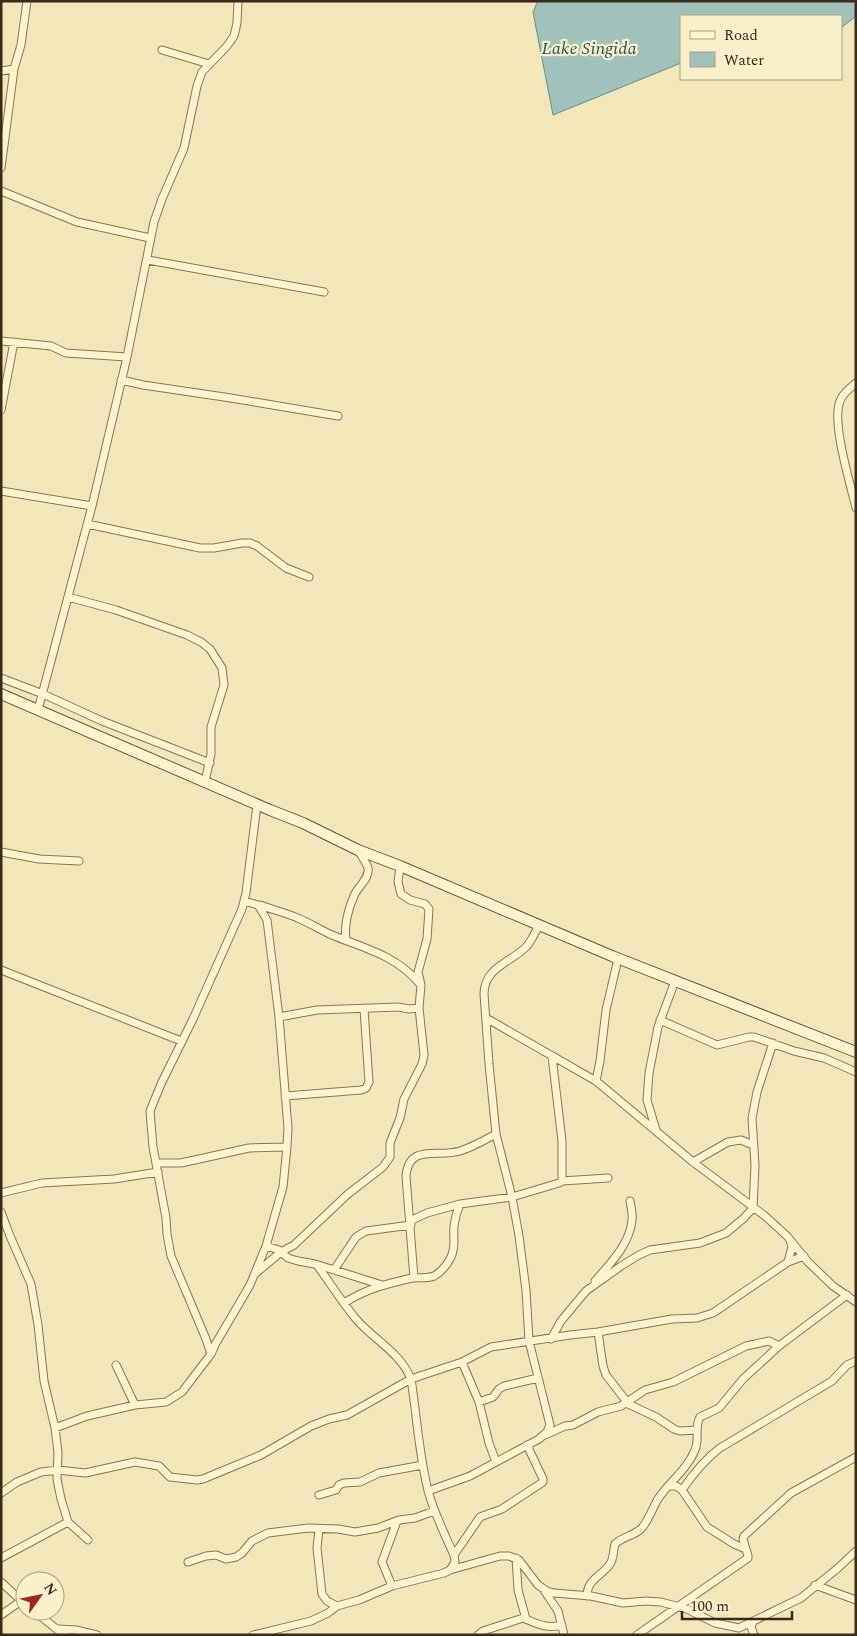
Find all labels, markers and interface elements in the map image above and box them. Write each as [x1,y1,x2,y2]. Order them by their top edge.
legend [680,15,842,80]
text: Road [724,24,758,47]
water label: Lake Singida [541,35,637,62]
text: Water [724,49,764,72]
north arrow [15,1571,65,1621]
text: N [39,1579,62,1600]
scale bar [682,1588,792,1620]
text: 100 m [690,1595,729,1618]

